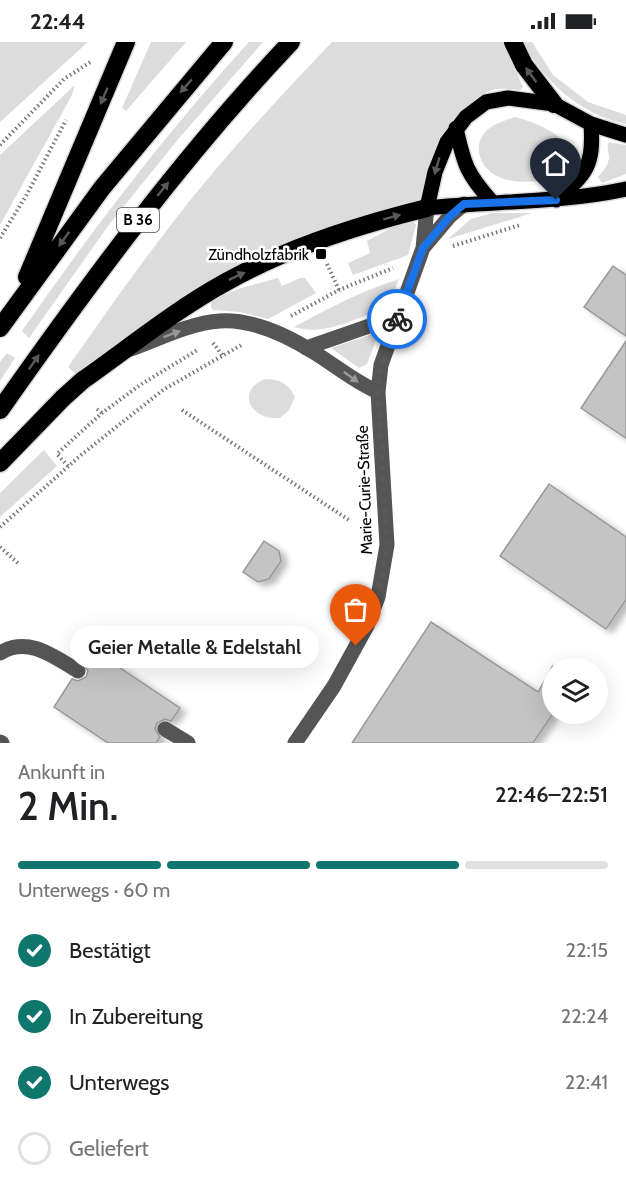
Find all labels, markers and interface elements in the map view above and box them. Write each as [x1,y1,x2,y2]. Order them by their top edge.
text: 22:44 [30,8,85,35]
one-way arrow [525,67,537,83]
one-way arrow [179,78,192,94]
one-way arrow [99,87,108,105]
pin [530,138,581,200]
icon: home [539,147,572,180]
one-way arrow [432,157,441,175]
one-way arrow [156,181,169,197]
road number: B 36 [117,208,159,232]
one-way arrow [384,212,402,221]
one-way arrow [58,231,71,247]
place label: Zündholzfabrik [208,245,310,264]
marker: Zündholzfabrik [314,247,328,261]
one-way arrow [228,272,245,281]
courier [367,289,427,349]
icon: bike [381,303,414,336]
one-way arrow [163,329,181,338]
one-way arrow [28,355,40,371]
one-way arrow [344,371,359,383]
street label: Marie-Curie-Straße [353,425,376,555]
pin [330,584,381,646]
icon: bag [339,593,372,626]
callout: Geier Metalle & Edelstahl [71,625,320,667]
text: Geier Metalle & Edelstahl [88,635,301,659]
map controls [542,658,608,724]
button: layers [542,658,608,724]
text: Ankunft in [18,760,105,784]
text: 22:46–22:51 [495,781,608,808]
text: 2 Min. [18,782,118,830]
text: Unterwegs · 60 m [18,878,170,902]
icon: check [18,934,51,967]
text: Bestätigt [69,937,151,964]
text: 22:15 [566,938,608,962]
icon: check [18,1000,51,1033]
text: In Zubereitung [69,1003,203,1030]
text: 22:24 [561,1004,608,1028]
icon: check [18,1066,51,1099]
text: Unterwegs [69,1069,169,1096]
text: 22:41 [565,1070,608,1094]
text: Geliefert [69,1135,149,1162]

